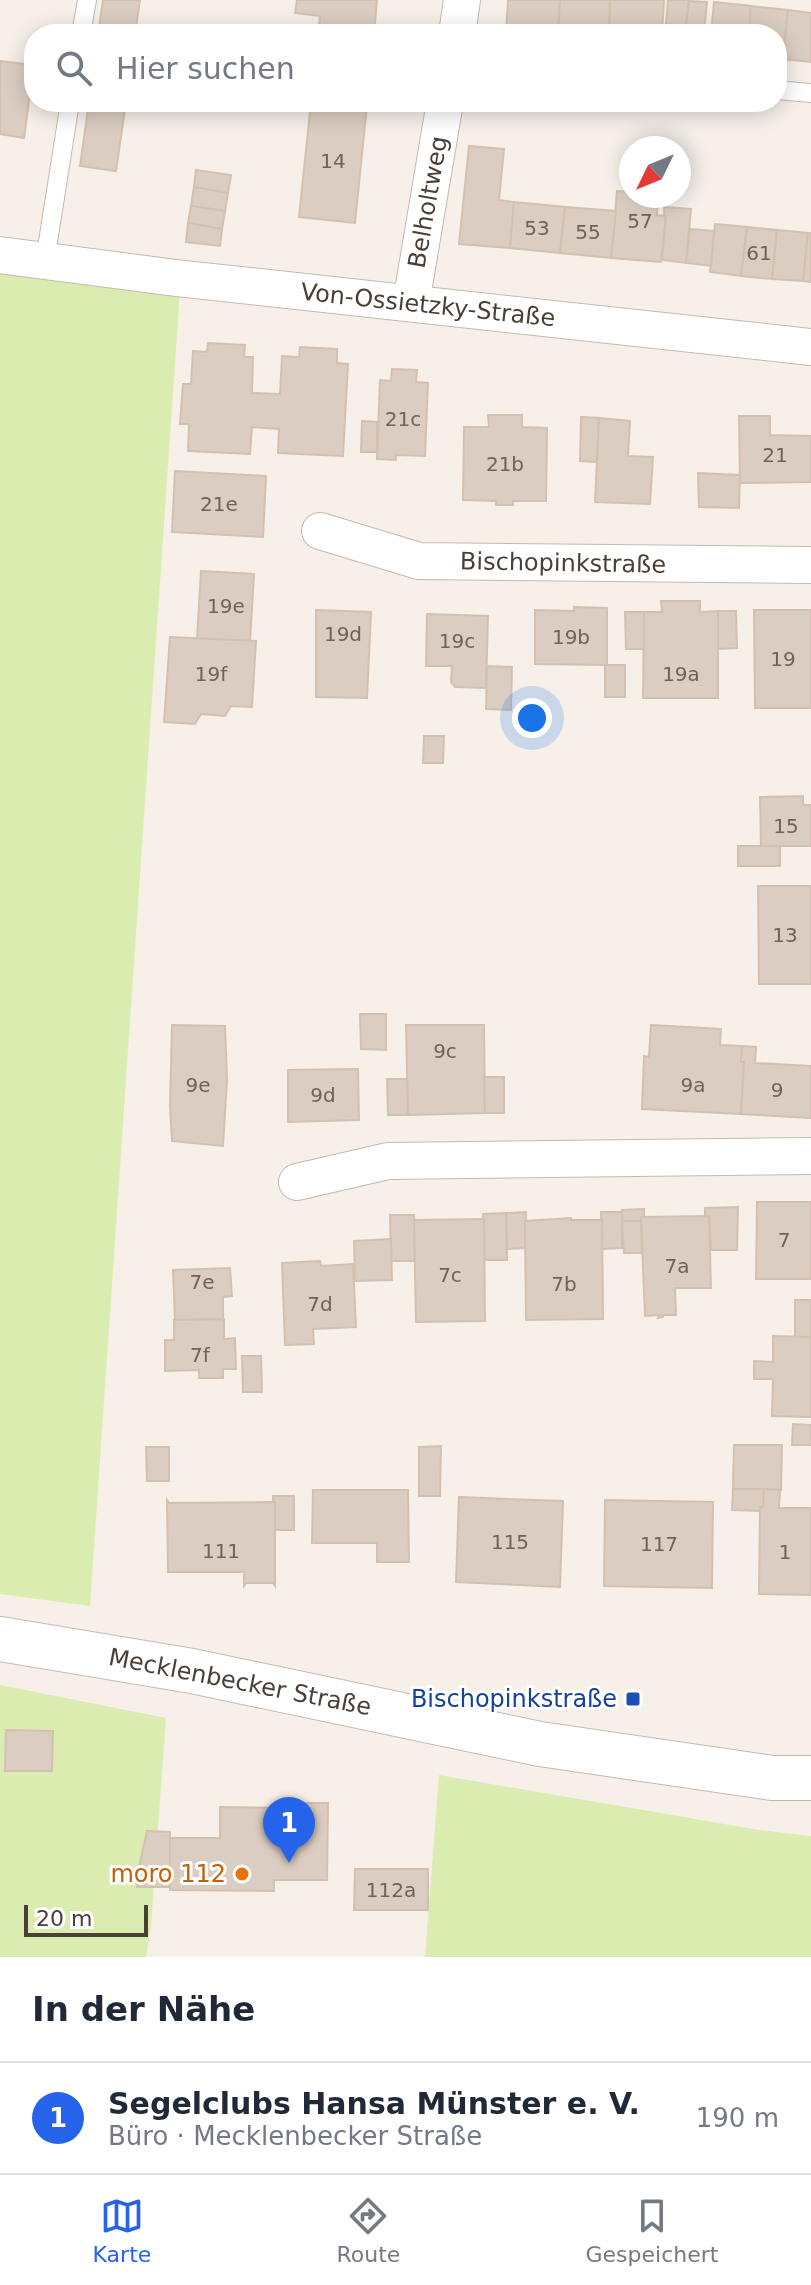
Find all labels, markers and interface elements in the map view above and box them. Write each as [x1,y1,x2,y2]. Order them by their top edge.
search box [24,24,787,112]
icon: search [52,46,96,90]
text: Hier suchen [116,51,295,86]
street label: Belholtweg [403,134,453,270]
north arrow [619,136,691,208]
house number: 14 [320,149,346,173]
house number: 57 [627,209,653,233]
house number: 53 [524,216,550,240]
house number: 55 [575,220,601,244]
house number: 61 [746,241,772,265]
street label: Von-Ossietzky-Straße [299,278,557,332]
house number: 21c [385,407,421,431]
house number: 21 [762,443,788,467]
house number: 21b [486,452,524,476]
house number: 21e [200,492,238,516]
street label: Bischopinkstraße [460,547,666,579]
house number: 19e [207,594,245,618]
house number: 19d [324,622,362,646]
house number: 19b [552,625,590,649]
house number: 19c [439,629,475,653]
house number: 19 [770,647,796,671]
house number: 19f [195,662,228,686]
house number: 19a [662,662,700,686]
your location [512,698,552,738]
house number: 15 [773,814,799,838]
house number: 13 [772,923,798,947]
house number: 9c [433,1039,457,1063]
house number: 9e [185,1073,211,1097]
house number: 9a [681,1073,705,1097]
house number: 9 [771,1078,783,1102]
house number: 9d [310,1083,336,1107]
house number: 7 [778,1228,790,1252]
house number: 7a [665,1254,689,1278]
house number: 7c [438,1263,462,1287]
house number: 7e [189,1270,215,1294]
house number: 7b [551,1272,577,1296]
house number: 7d [307,1292,333,1316]
house number: 7f [190,1343,211,1367]
house number: 115 [491,1530,529,1554]
house number: 117 [640,1532,678,1556]
house number: 111 [202,1539,240,1563]
house number: 1 [779,1540,791,1564]
street label: Mecklenbecker Straße [106,1643,374,1721]
place label: Bischopinkstraße [411,1685,617,1713]
marker: Bischopinkstraße [624,1690,642,1708]
pin: 1 [263,1797,315,1863]
place label: moro 112 [110,1860,226,1888]
marker: moro 112 [233,1865,251,1883]
house number: 112a [366,1878,416,1902]
scale bar [24,1901,148,1937]
text: 20 m [36,1906,92,1931]
text: In der Nähe [32,1989,255,2029]
text: Segelclubs Hansa Münster e. V. [108,2086,640,2121]
text: 1 [49,2103,67,2133]
text: 190 m [696,2103,779,2133]
text: Büro · Mecklenbecker Straße [108,2121,482,2151]
tab: Karte [93,2194,151,2267]
tab: Route [336,2194,400,2267]
tab: Gespeichert [586,2194,718,2267]

